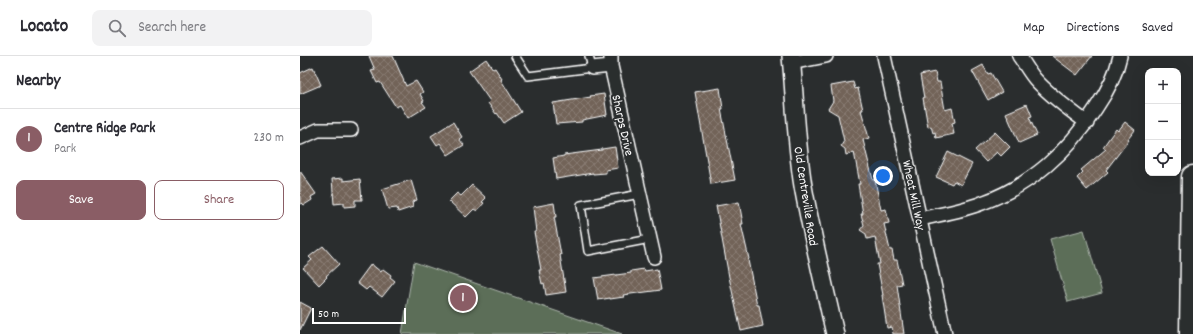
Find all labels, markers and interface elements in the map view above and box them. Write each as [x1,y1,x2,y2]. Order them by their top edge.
search box [92,10,372,46]
text: Locato [20,14,68,41]
icon: search [106,17,128,39]
text: Search here [138,17,206,39]
text: Map [1023,18,1045,38]
text: Directions [1067,18,1120,38]
text: Saved [1142,18,1173,38]
map controls [1145,68,1181,176]
button: + [1145,68,1181,104]
text: Nearby [16,70,60,94]
street label: Sharps Drive [605,93,638,158]
button: − [1145,104,1181,140]
text: Centre Ridge Park [54,118,155,140]
text: 1 [28,129,30,148]
text: 230 m [254,129,284,148]
text: Park [54,140,76,159]
button: locate [1145,140,1181,176]
street label: Old Centreville Road [787,145,822,247]
street label: Wheat Mill Way [896,159,929,233]
your location [873,166,893,186]
button: Save [16,180,146,220]
button: Share [154,180,284,220]
pin: 1 [450,283,476,313]
scale bar [312,306,406,325]
text: 50 m [318,307,339,323]

